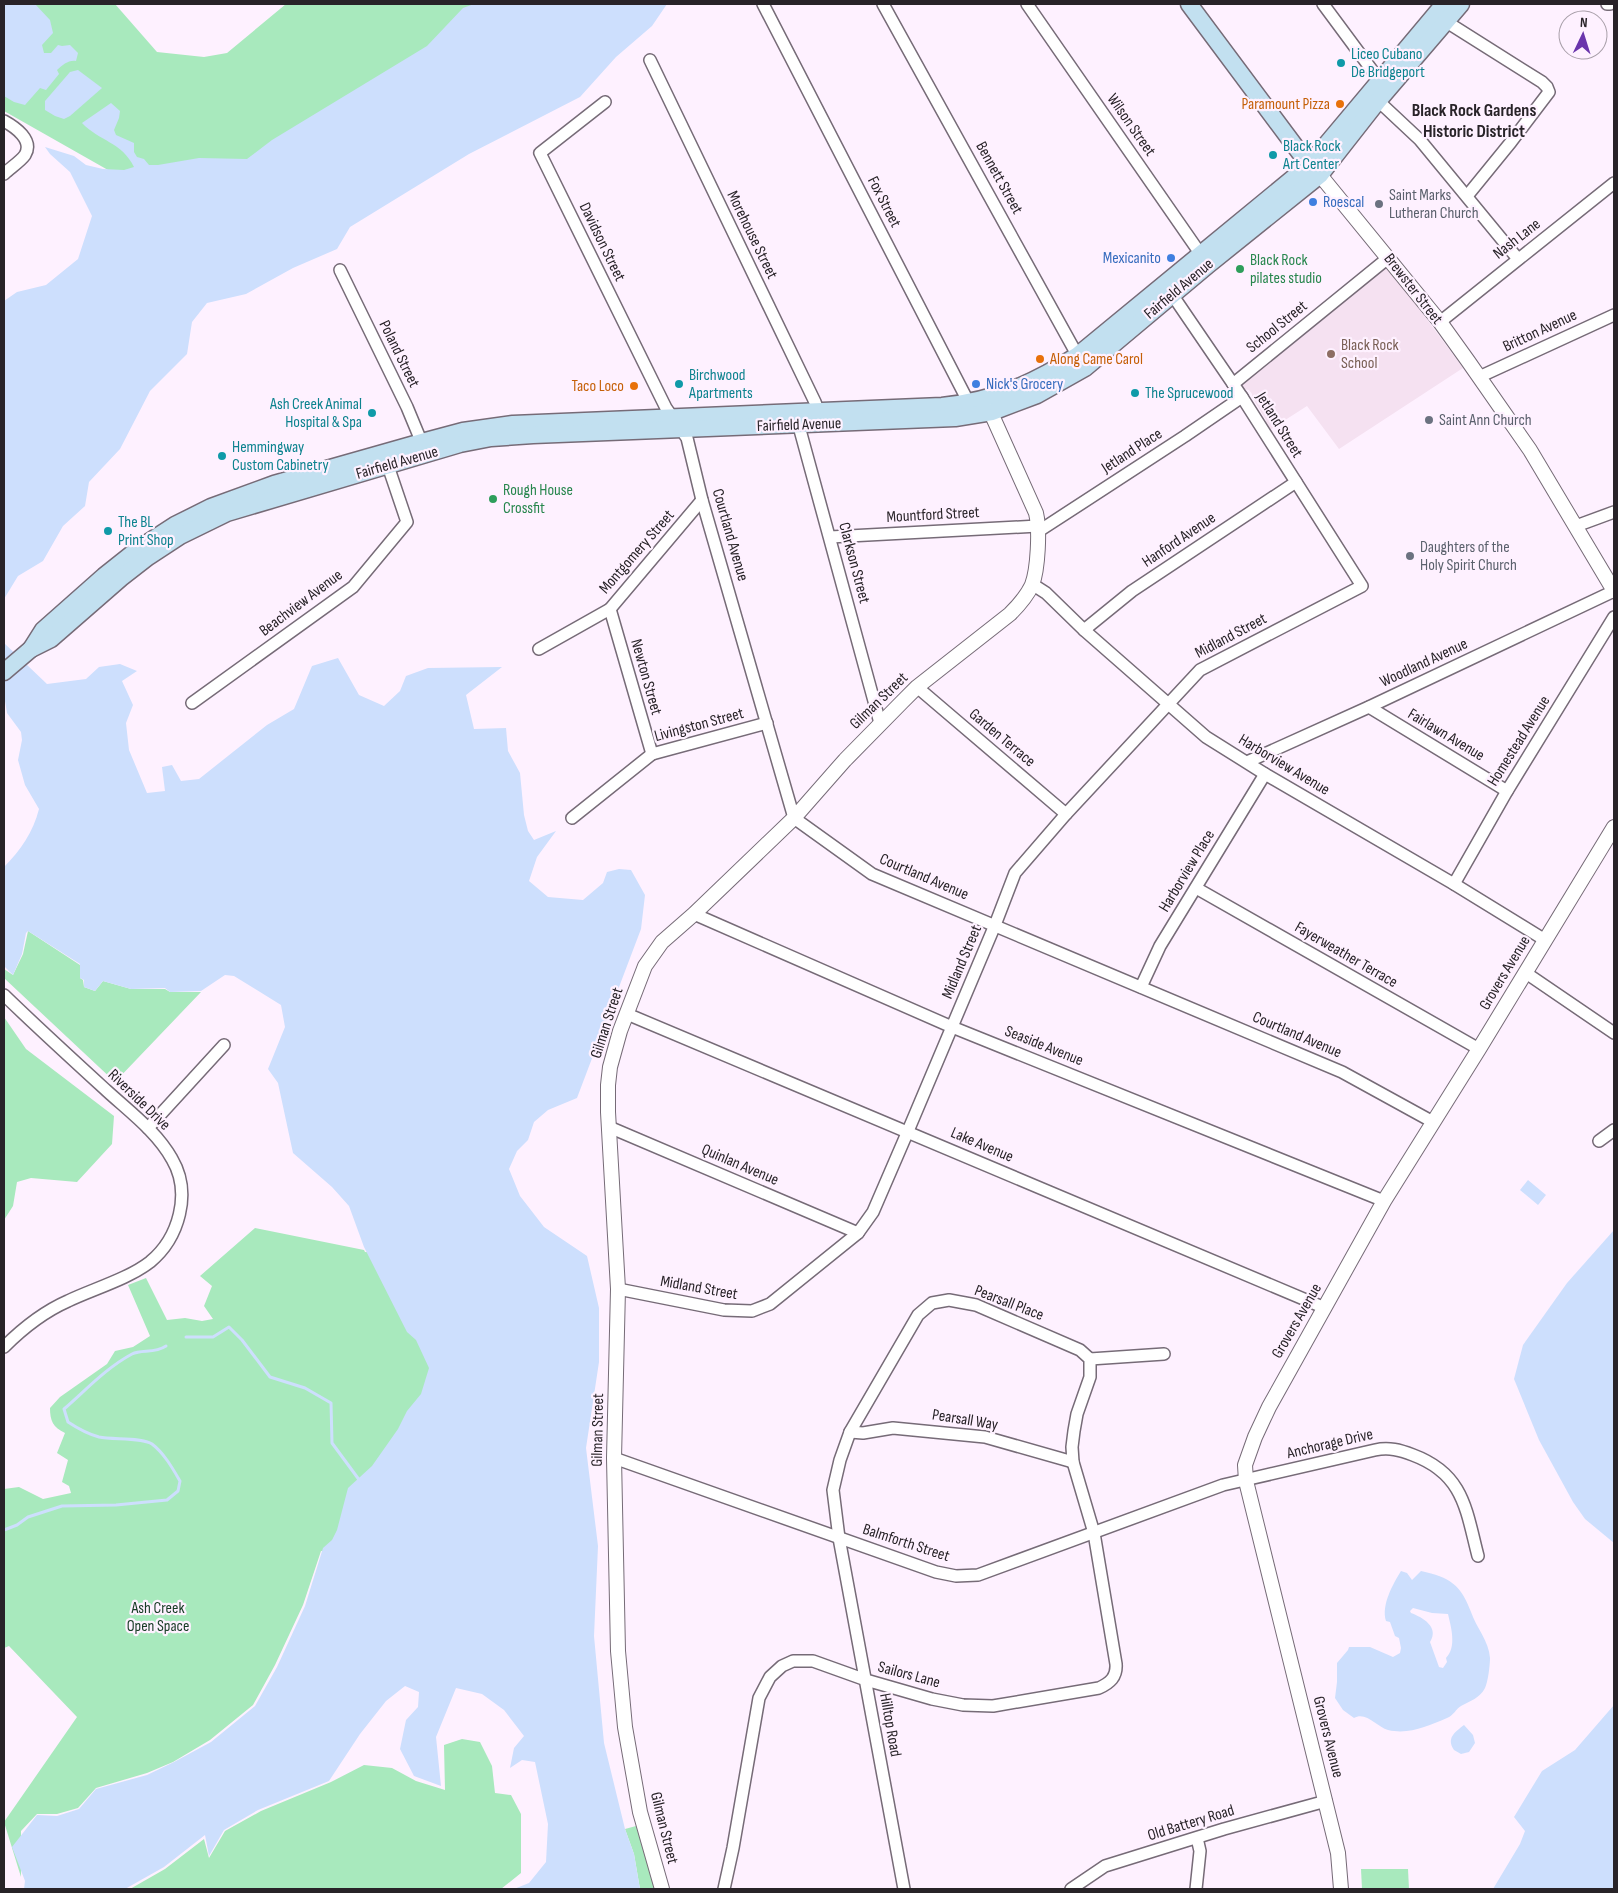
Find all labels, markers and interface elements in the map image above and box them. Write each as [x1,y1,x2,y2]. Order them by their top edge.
north arrow [1558,10,1608,60]
text: N [1580,14,1588,31]
place label: Liceo Cubano De Bridgeport [1351,45,1425,82]
marker: Liceo Cubano De Bridgeport [1335,57,1347,69]
street label: Wilson Street [1103,90,1159,160]
place label: Paramount Pizza [1241,95,1330,114]
marker: Paramount Pizza [1334,98,1346,110]
district label: Black Rock Gardens Historic District [1412,100,1536,142]
place label: Black Rock Art Center [1282,137,1341,174]
street label: Bennett Street [971,139,1027,218]
marker: Black Rock Art Center [1267,149,1279,161]
street label: Fox Street [863,173,905,231]
place label: Saint Marks Lutheran Church [1389,186,1479,223]
street label: Morehouse Street [723,188,782,282]
place label: Roescal [1323,193,1364,212]
marker: Roescal [1307,196,1319,208]
marker: Saint Marks Lutheran Church [1373,198,1385,210]
street label: Davidson Street [575,200,629,285]
street label: Nash Lane [1490,215,1544,263]
place label: Mexicanito [1103,249,1161,268]
street label: Brewster Street [1379,250,1447,328]
place label: Black Rock pilates studio [1250,251,1322,288]
marker: Mexicanito [1165,252,1177,264]
street label: Fairfield Avenue [1141,255,1217,323]
marker: Black Rock pilates studio [1234,263,1246,275]
street label: School Street [1243,297,1311,357]
street label: Britton Avenue [1500,306,1580,356]
street label: Poland Street [375,317,423,391]
place label: Black Rock School [1341,336,1399,373]
marker: Black Rock School [1325,348,1337,360]
place label: Along Came Carol [1049,350,1143,369]
marker: Along Came Carol [1034,353,1046,365]
place label: Birchwood Apartments [688,366,753,403]
place label: Nick's Grocery [986,375,1063,394]
place label: Taco Loco [572,377,624,396]
marker: Birchwood Apartments [673,378,685,390]
marker: Nick's Grocery [970,378,982,390]
marker: Taco Loco [628,380,640,392]
place label: The Sprucewood [1145,384,1234,403]
marker: The Sprucewood [1129,387,1141,399]
street label: Jetland Street [1251,388,1307,461]
place label: Ash Creek Animal Hospital & Spa [269,395,362,432]
marker: Ash Creek Animal Hospital & Spa [366,407,378,419]
place label: Saint Ann Church [1439,411,1532,430]
street label: Fairfield Avenue [756,414,842,436]
marker: Saint Ann Church [1423,414,1435,426]
street label: Jetland Place [1097,424,1166,478]
place label: Hemmingway Custom Cabinetry [232,438,329,475]
street label: Fairfield Avenue [354,442,440,484]
marker: Hemmingway Custom Cabinetry [216,450,228,462]
place label: Rough House Crossfit [503,481,573,518]
street label: Courtland Avenue [708,487,752,583]
marker: Rough House Crossfit [487,493,499,505]
street label: Mountford Street [886,503,980,527]
street label: Montgomery Street [595,506,679,598]
street label: Hanford Avenue [1139,508,1219,572]
place label: The BL Print Shop [118,513,174,550]
street label: Clarkson Street [834,520,874,606]
marker: The BL Print Shop [102,525,114,537]
place label: Daughters of the Holy Spirit Church [1420,538,1517,575]
marker: Daughters of the Holy Spirit Church [1404,550,1416,562]
street label: Beachview Avenue [256,566,346,640]
street label: Midland Street [1192,609,1270,663]
street label: Woodland Avenue [1377,634,1471,692]
street label: Newton Street [626,637,666,717]
street label: Gilman Street [846,669,912,733]
street label: Homestead Avenue [1484,692,1554,790]
street label: Livingston Street [652,704,746,746]
street label: Garden Terrace [965,705,1039,771]
street label: Fairlawn Avenue [1404,705,1488,765]
street label: Harborview Avenue [1235,730,1333,800]
street label: Harborview Place [1155,826,1219,916]
street label: Courtland Avenue [877,850,971,904]
street label: Fayerweather Terrace [1291,918,1401,992]
street label: Midland Street [938,922,986,1002]
street label: Grovers Avenue [1475,932,1535,1014]
street label: Gilman Street [587,985,627,1061]
street label: Courtland Avenue [1250,1008,1344,1062]
street label: Seaside Avenue [1002,1022,1086,1070]
street label: Riverside Drive [104,1066,174,1134]
street label: Lake Avenue [948,1123,1016,1167]
street label: Quinlan Avenue [699,1140,781,1190]
street label: Midland Street [659,1272,739,1304]
street label: Grovers Avenue [1268,1280,1326,1362]
street label: Pearsall Place [972,1281,1046,1325]
street label: Gilman Street [588,1393,608,1467]
street label: Pearsall Way [931,1405,999,1435]
street label: Anchorage Drive [1284,1425,1375,1463]
street label: Balmforth Street [860,1520,952,1566]
park label: Ash Creek Open Space [127,1599,189,1636]
street label: Sailors Lane [876,1658,942,1692]
street label: Hilltop Road [875,1692,905,1758]
street label: Grovers Avenue [1309,1694,1347,1780]
street label: Gilman Street [646,1790,682,1866]
street label: Old Battery Road [1145,1801,1237,1845]

